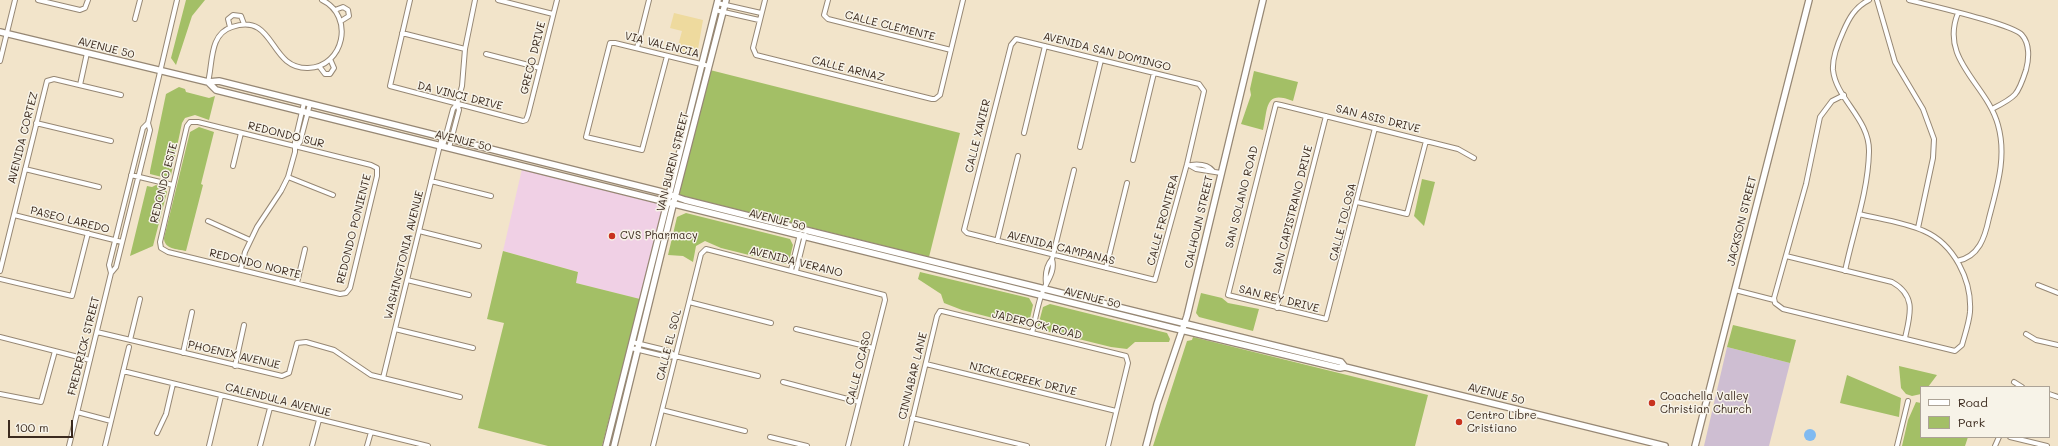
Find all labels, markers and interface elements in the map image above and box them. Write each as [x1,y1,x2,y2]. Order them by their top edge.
street label: CALLE CLEMENTE [844,8,936,44]
street label: GRECO DRIVE [518,20,548,96]
street label: VIA VALENCIA [623,29,701,61]
street label: AVENIDA SAN DOMINGO [1042,30,1172,74]
street label: AVENUE 50 [76,35,136,61]
street label: CALLE ARNAZ [810,54,886,84]
street label: DA VINCI DRIVE [416,79,504,113]
street label: AVENIDA CORTEZ [5,91,41,185]
street label: CALLE XAVIER [962,98,994,174]
street label: SAN ASIS DRIVE [1334,102,1422,136]
street label: VAN BUREN STREET [654,111,692,213]
street label: REDONDO SUR [247,119,325,151]
street label: AVENUE 50 [433,128,493,154]
street label: REDONDO ESTE [148,141,180,225]
street label: SAN SOLANO ROAD [1223,144,1261,250]
street label: SAN CAPISTRANO DRIVE [1271,144,1315,276]
street label: REDONDO PONIENTE [334,173,374,285]
street label: CALLE FRONTERA [1144,173,1182,267]
street label: CALHOUN STREET [1182,174,1216,270]
street label: JACKSON STREET [1724,175,1760,267]
street label: CALLE TOLOSA [1327,182,1359,262]
street label: WASHINGTONIA AVENUE [382,189,426,321]
street label: PASEO LAREDO [29,204,111,236]
street label: AVENUE 50 [747,207,807,233]
street label: AVENIDA CAMPANAS [1006,228,1116,268]
place label: CVS Pharmacy [620,229,698,243]
marker: CVS Pharmacy [607,231,617,241]
street label: AVENIDA VERANO [748,244,844,280]
street label: REDONDO NORTE [208,246,302,282]
street label: SAN REY DRIVE [1237,283,1321,315]
street label: AVENUE 50 [1062,285,1122,311]
street label: FREDERICK STREET [65,295,103,397]
street label: JADEROCK ROAD [991,307,1083,343]
street label: CALLE EL SOL [654,308,684,382]
street label: CALLE OCASO [843,330,875,406]
street label: CINNABAR LANE [896,331,930,421]
street label: PHOENIX AVENUE [187,338,281,372]
street label: NICKLECREEK DRIVE [968,359,1078,399]
street label: CALENDULA AVENUE [224,380,332,420]
street label: AVENUE 50 [1466,381,1526,407]
legend [1920,386,2050,438]
place label: Coachella Valley Christian Church [1660,390,1751,416]
text: Road [1958,394,1988,410]
marker: Coachella Valley Christian Church [1647,398,1657,408]
place label: Centro Libre Cristiano [1467,409,1537,435]
scale bar [10,412,75,438]
text: Park [1958,414,1985,430]
marker: Centro Libre Cristiano [1454,417,1464,427]
text: 100 m [15,419,49,435]

